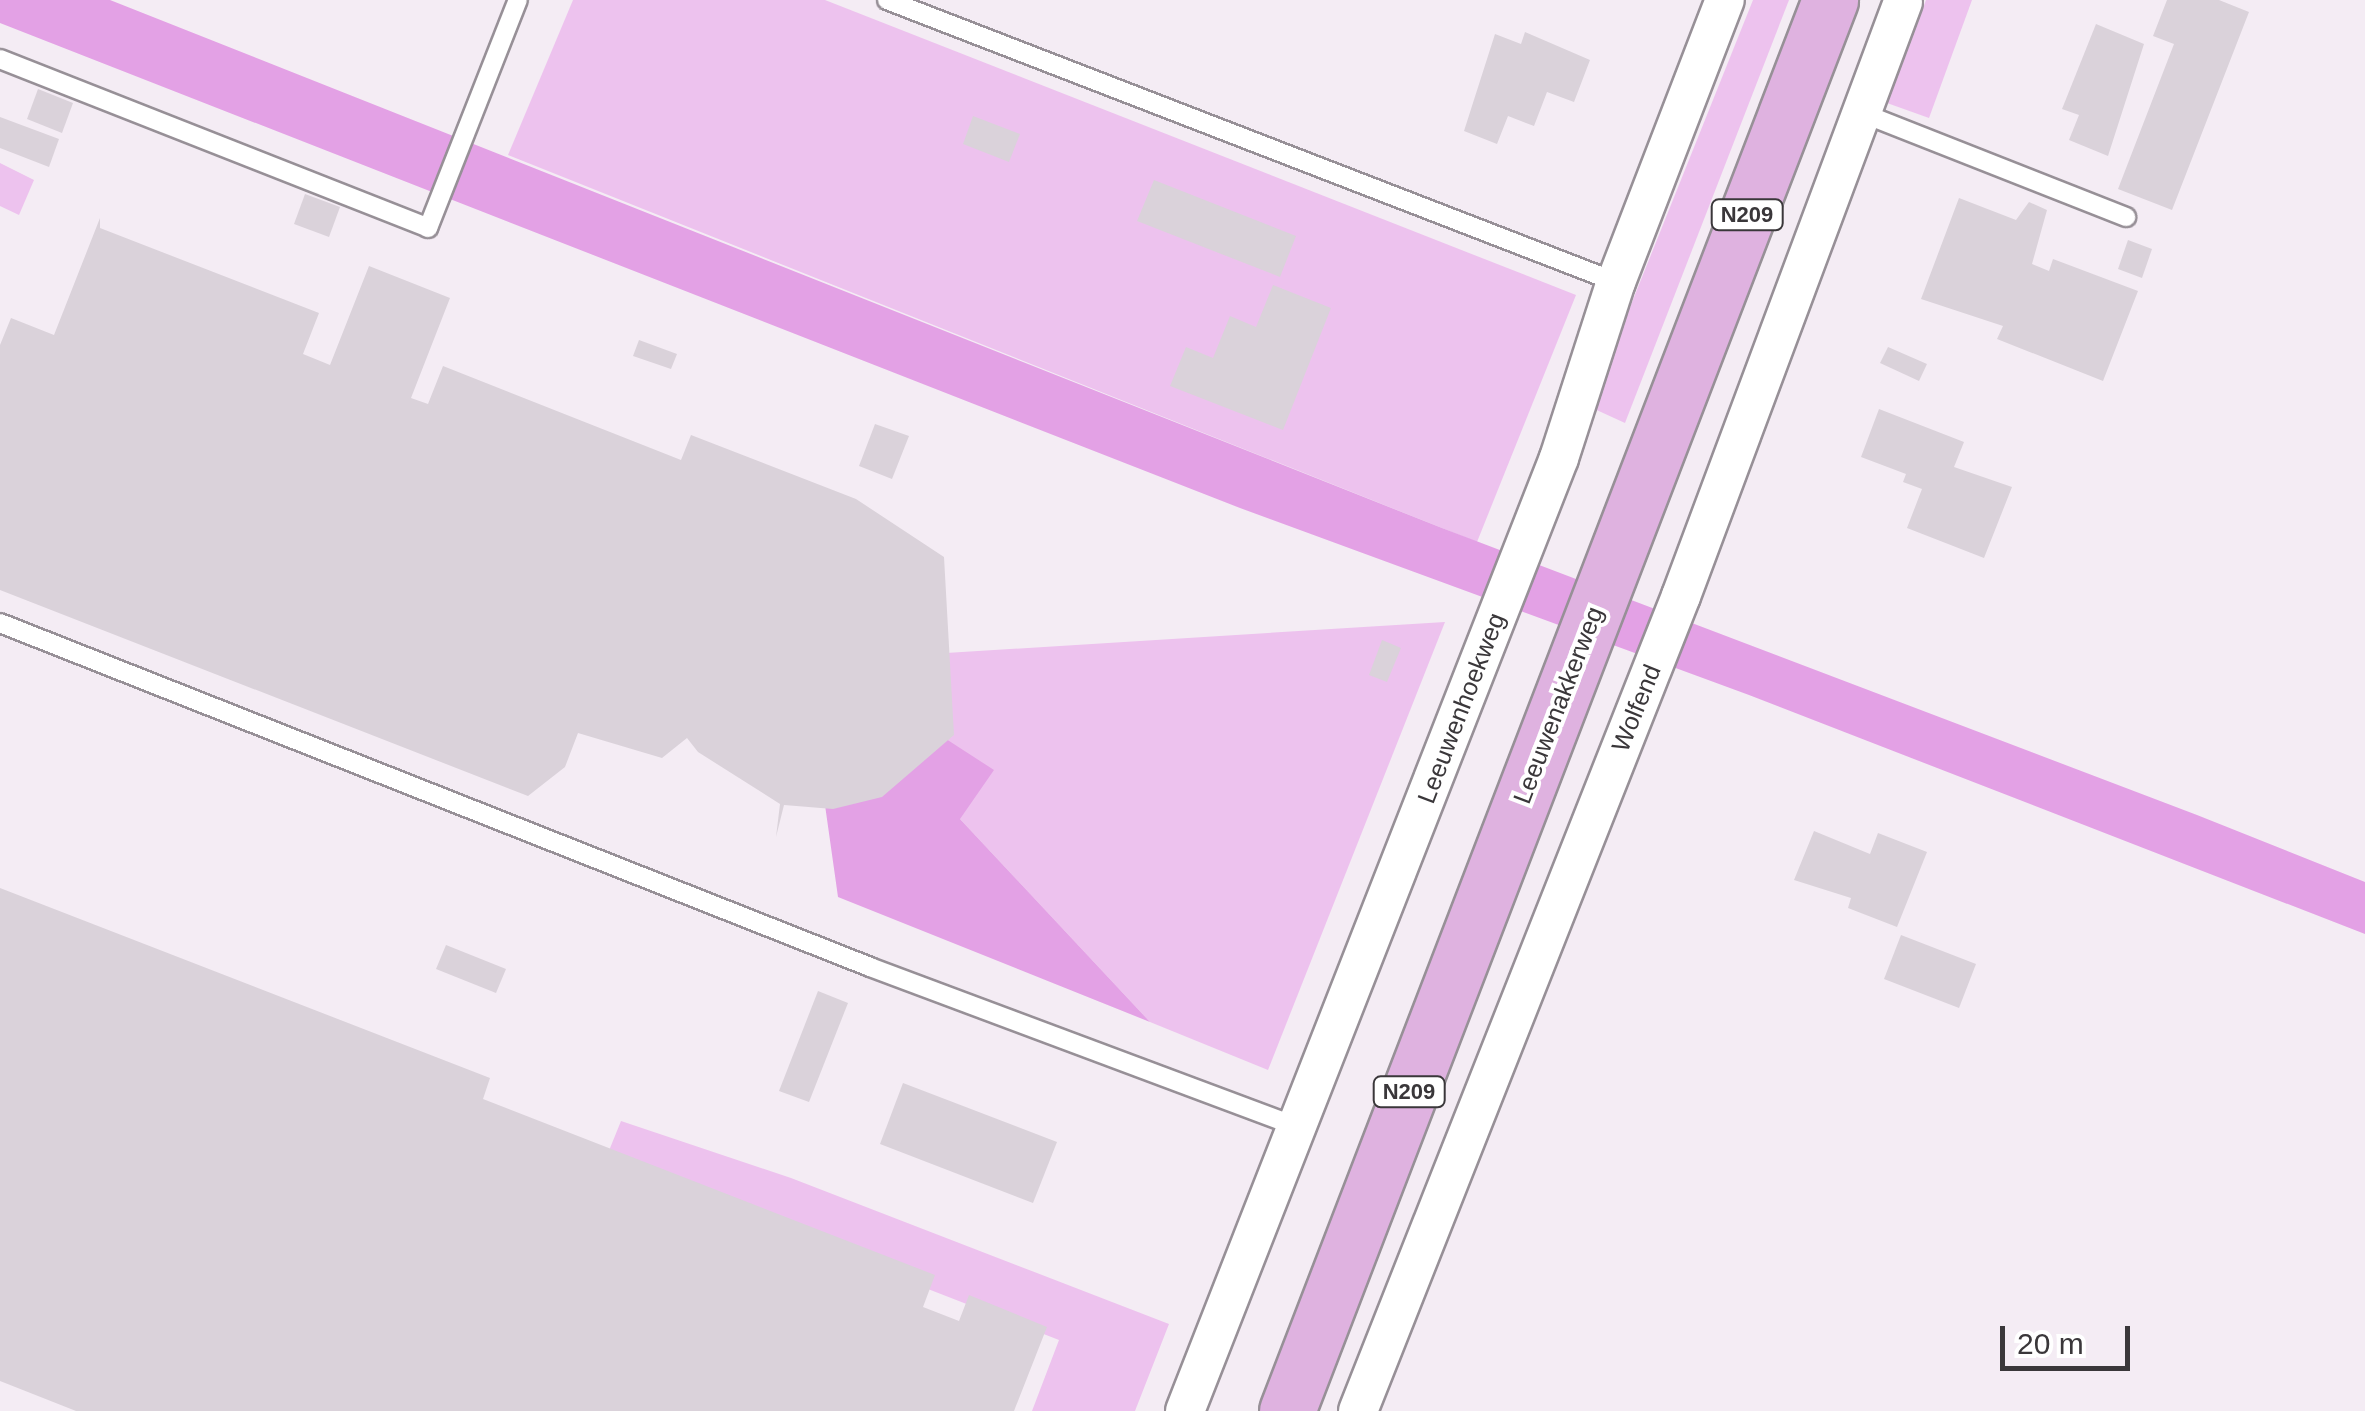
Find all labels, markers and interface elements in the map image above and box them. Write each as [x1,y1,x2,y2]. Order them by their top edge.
road number: N209 [1710,198,1784,232]
street label: Leeuwenakkerweg [1507,602,1609,808]
street label: Leeuwenhoekweg [1411,609,1511,807]
street label: Wolfend [1605,660,1667,756]
road number: N209 [1372,1075,1446,1109]
scale bar [2005,1306,2135,1368]
text: 20 m [2017,1327,2084,1360]

